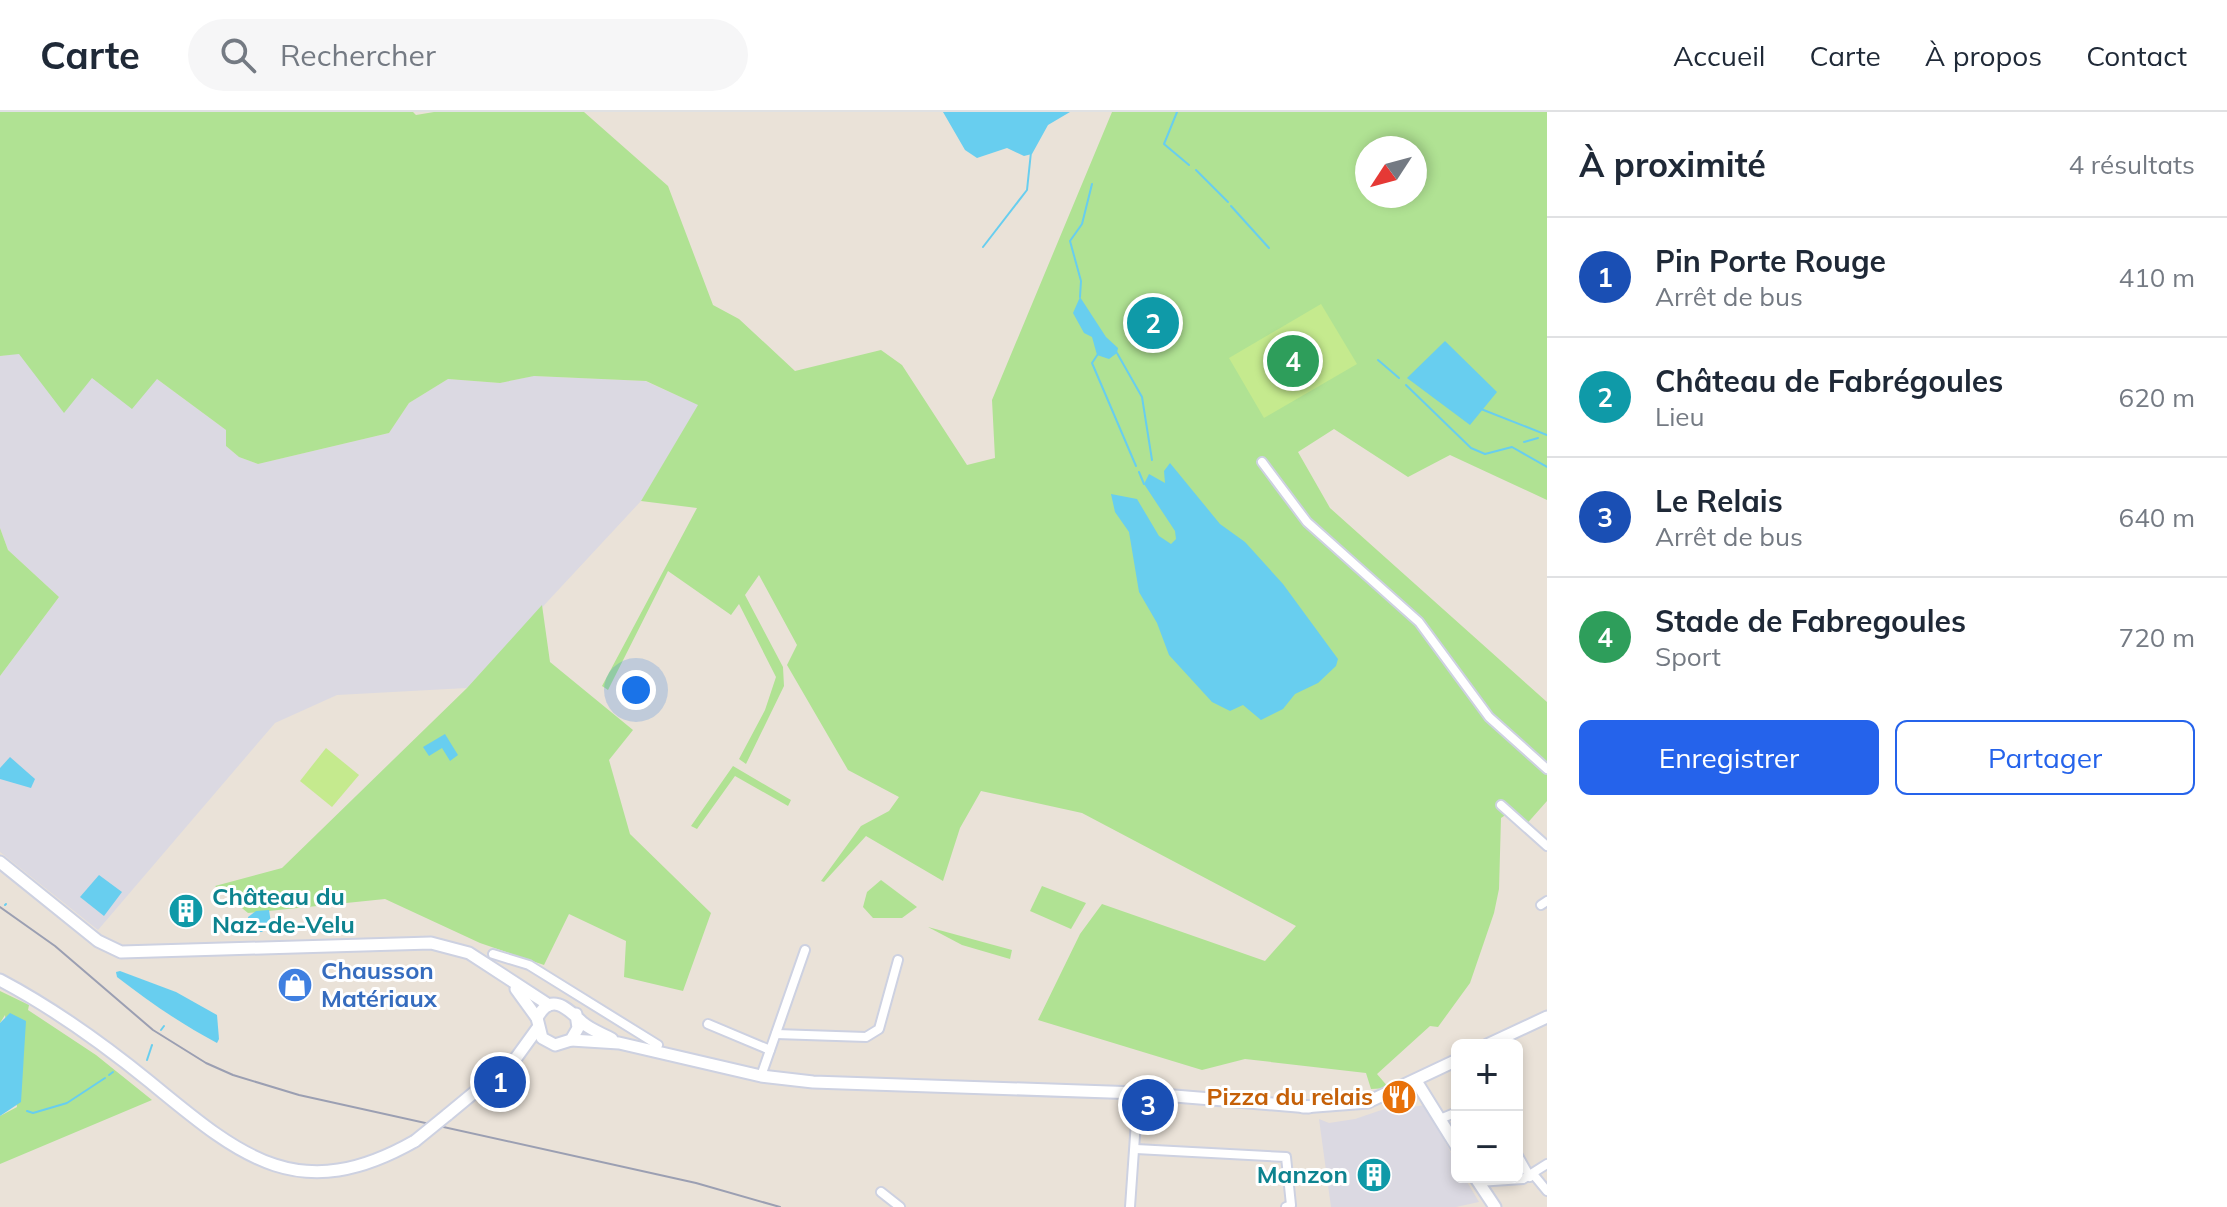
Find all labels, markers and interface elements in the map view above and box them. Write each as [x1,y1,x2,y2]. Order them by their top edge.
search box [188,19,748,91]
text: Carte [40,31,140,79]
icon: search [216,33,260,77]
text: Rechercher [280,36,436,74]
text: Accueil [1673,38,1766,73]
text: Carte [1810,38,1881,73]
text: À propos [1925,38,2042,73]
text: Contact [2086,38,2187,73]
north arrow [1355,136,1427,208]
text: À proximité [1579,143,1766,186]
text: 4 résultats [2068,148,2195,181]
text: Pin Porte Rouge [1655,242,1886,280]
text: 1 [1597,261,1613,294]
text: 410 m [2119,261,2195,294]
text: Arrêt de bus [1655,280,1803,313]
pin: 2 [1127,293,1179,353]
pin: 4 [1267,331,1319,391]
text: Château de Fabrégoules [1655,362,2003,400]
text: 2 [1597,381,1613,414]
text: 620 m [2119,381,2195,414]
text: Lieu [1655,400,1705,433]
text: Le Relais [1655,482,1783,520]
text: 3 [1597,501,1613,534]
text: 640 m [2119,501,2195,534]
text: Arrêt de bus [1655,520,1803,553]
text: Stade de Fabregoules [1655,602,1966,640]
text: 4 [1597,621,1613,654]
text: 720 m [2119,621,2195,654]
text: Sport [1655,640,1721,673]
your location [616,670,656,710]
button: Enregistrer [1579,720,1879,795]
button: Partager [1895,720,2195,795]
place label: Château du Naz-de-Velu [212,881,355,939]
building icon: Château du Naz-de-Velu [167,892,205,930]
place label: Chausson Matériaux [321,955,438,1013]
shop icon: Chausson Matériaux [276,966,314,1004]
map controls [1451,1039,1523,1183]
button: + [1451,1039,1523,1111]
pin: 1 [474,1052,526,1112]
pin: 3 [1122,1075,1174,1135]
restaurant icon: Pizza du relais [1380,1078,1418,1116]
place label: Pizza du relais [1207,1081,1373,1111]
button: − [1451,1111,1523,1183]
building icon: Manzon [1355,1156,1393,1194]
place label: Manzon [1257,1159,1348,1189]

